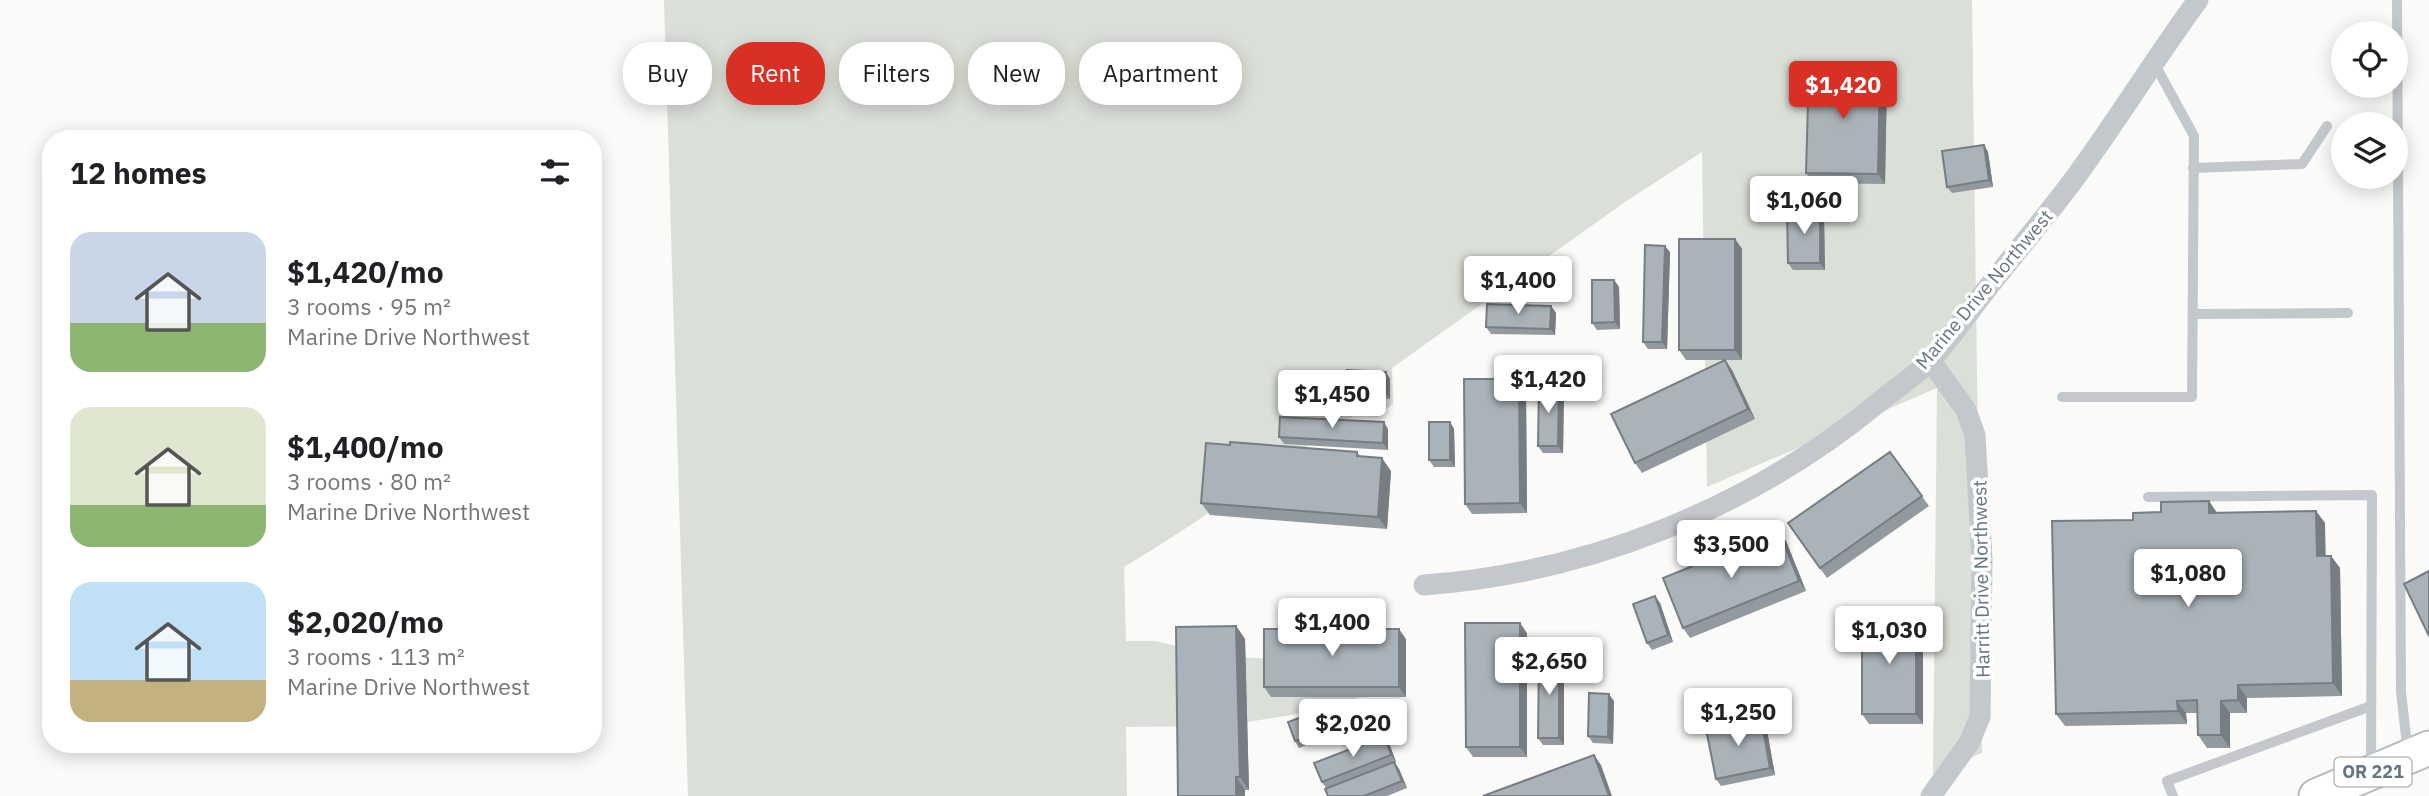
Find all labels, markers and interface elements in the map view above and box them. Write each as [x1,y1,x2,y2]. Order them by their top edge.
map controls [2331,21,2408,189]
button: locate [2331,21,2408,98]
chip: Buy [623,42,712,105]
chip: Rent [726,42,825,105]
chip: Filters [839,42,954,105]
chip: New [968,42,1065,105]
chip: Apartment [1079,42,1242,105]
pin: $1,420 [1786,61,1900,121]
text: $1,420 [1805,69,1881,99]
button: layers [2331,112,2408,189]
text: 12 homes [70,153,207,192]
icon: filters [536,153,574,191]
pin: $1,060 [1747,176,1861,236]
text: $1,060 [1766,184,1842,214]
street label: Marine Drive Northwest [1910,204,2058,374]
text: $1,420/mo [287,252,444,291]
pin: $1,400 [1461,256,1575,316]
icon: home [126,260,210,344]
text: $1,400 [1480,264,1556,294]
text: 3 rooms · 95 m² [287,291,451,321]
text: Marine Drive Northwest [287,321,530,351]
pin: $1,420 [1491,356,1605,415]
text: $1,420 [1510,363,1586,393]
pin: $1,450 [1275,370,1389,430]
text: $1,450 [1294,378,1370,408]
text: $1,400/mo [287,427,444,466]
icon: home [126,435,210,519]
text: 3 rooms · 80 m² [287,466,451,496]
street label: Harritt Drive Northwest [1967,480,1995,678]
text: Marine Drive Northwest [287,496,530,526]
pin: $3,500 [1674,520,1788,580]
text: $3,500 [1693,528,1769,558]
pin: $1,080 [2131,550,2245,609]
text: $1,080 [2150,557,2226,587]
pin: $1,400 [1275,598,1389,658]
text: $2,020/mo [287,602,444,641]
text: $1,400 [1294,606,1370,636]
pin: $1,030 [1832,606,1946,666]
icon: home [126,610,210,694]
text: $1,030 [1851,614,1927,644]
pin: $2,650 [1492,638,1606,697]
text: 3 rooms · 113 m² [287,641,465,671]
text: $2,650 [1511,645,1587,675]
text: Marine Drive Northwest [287,671,530,701]
pin: $1,250 [1681,688,1795,748]
text: $1,250 [1700,696,1776,726]
pin: $2,020 [1296,700,1410,759]
text: $2,020 [1315,707,1391,737]
road number: OR 221 [2334,758,2412,786]

